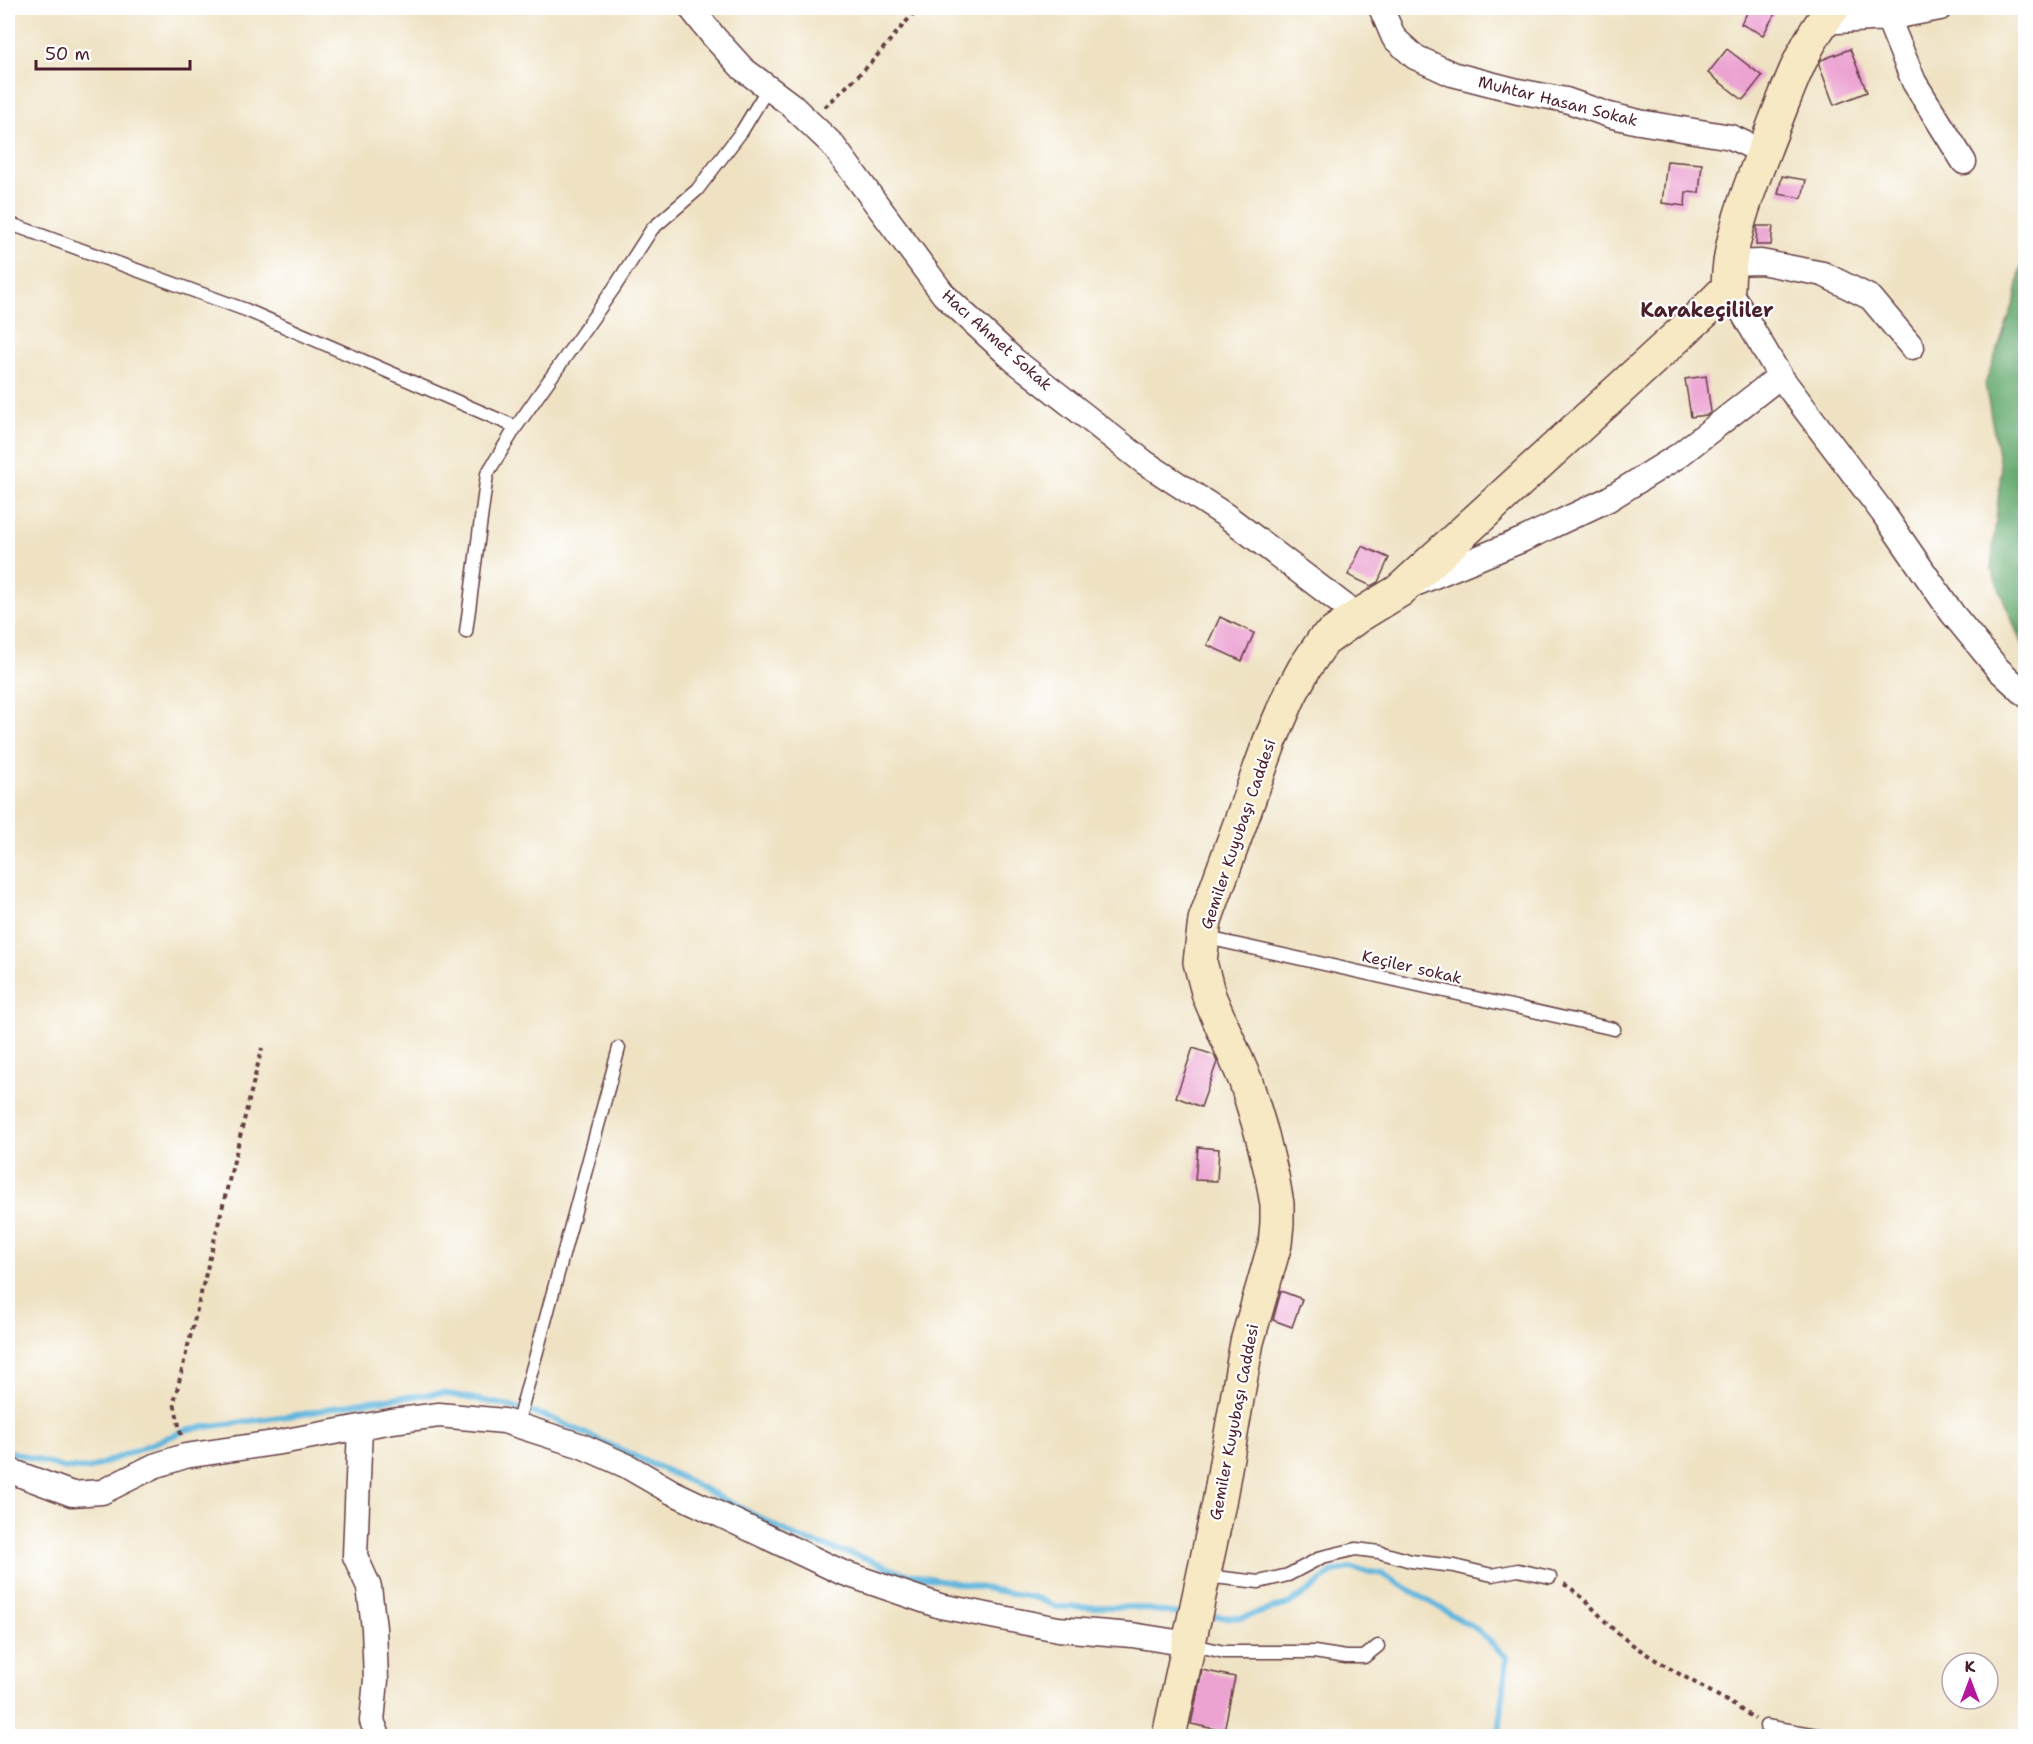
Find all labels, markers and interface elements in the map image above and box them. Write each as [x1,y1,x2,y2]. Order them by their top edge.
scale bar [36,33,190,71]
text: 50 m [45,42,90,66]
street label: Muhtar Hasan Sokak [1476,71,1640,131]
street label: Hacı Ahmet Sokak [937,285,1057,395]
district label: Karakeçililer [1640,297,1774,323]
street label: Gemiler Kuyubaşı Caddesi [1196,736,1280,932]
street label: Keçiler sokak [1360,945,1464,989]
street label: Gemiler Kuyubaşı Caddesi [1205,1322,1263,1522]
north arrow [1940,1651,2000,1711]
text: K [1965,1656,1976,1677]

